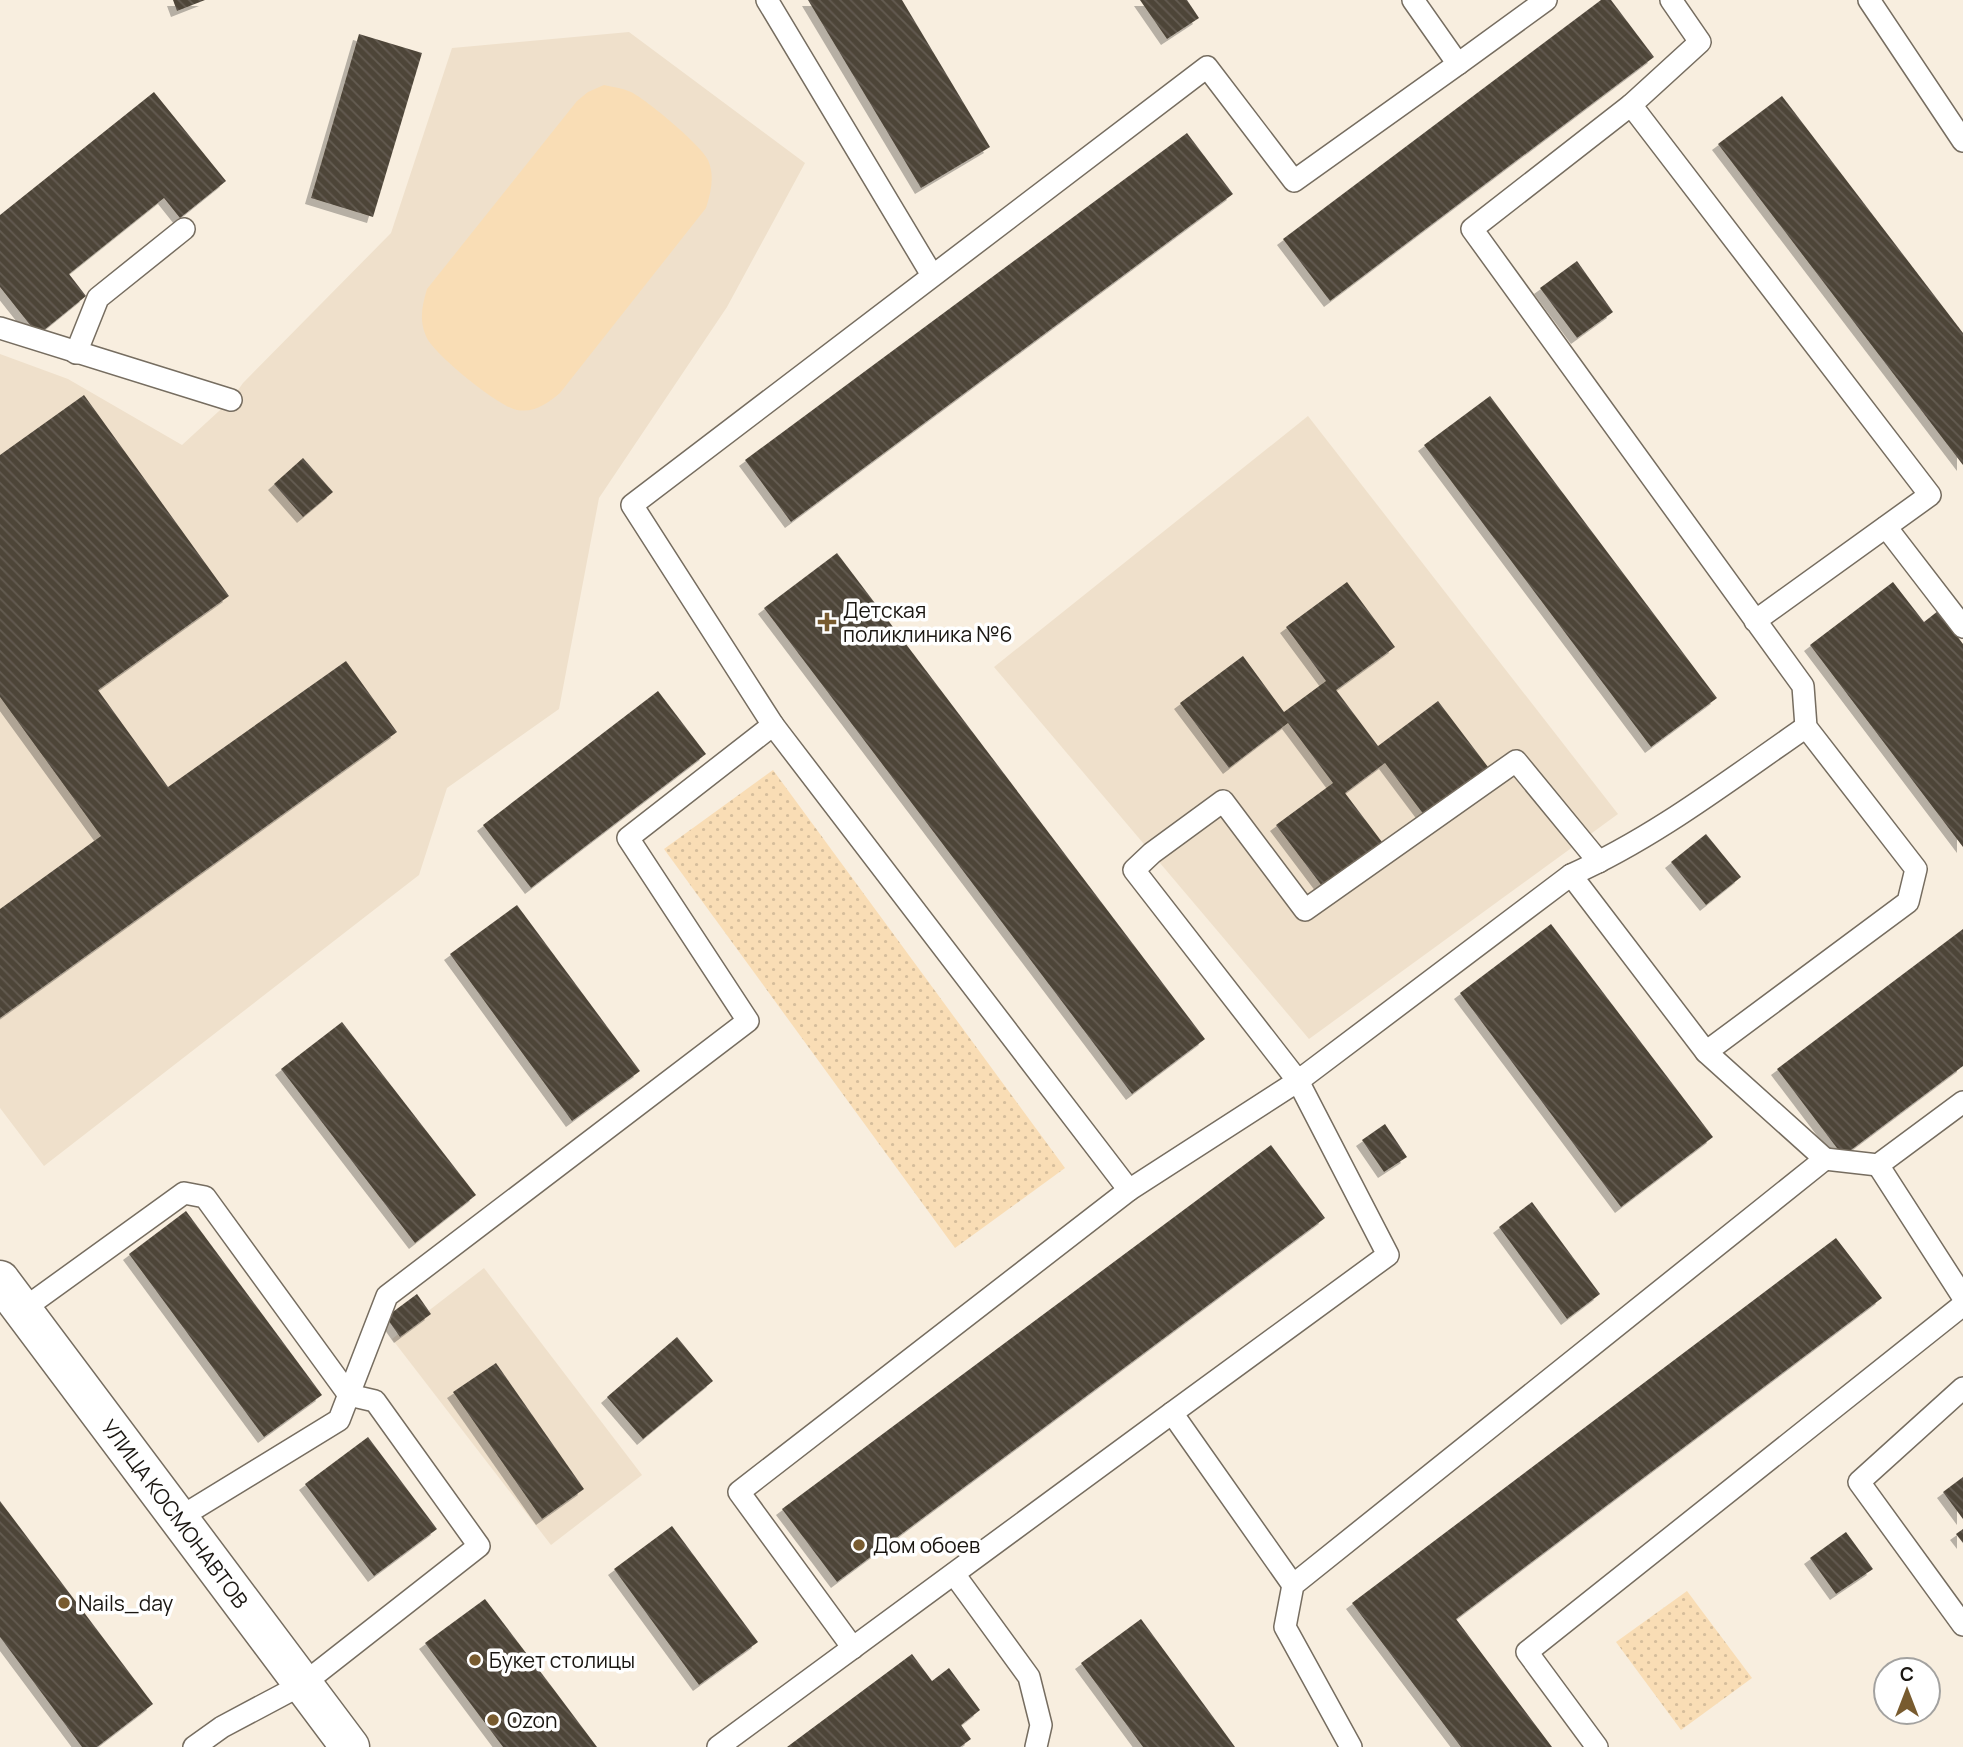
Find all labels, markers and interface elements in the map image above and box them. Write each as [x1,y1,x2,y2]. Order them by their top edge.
place label: Детская поликлиника №6 [843,596,1013,648]
marker: Детская поликлиника №6 [817,612,837,632]
street label: УЛИЦА КОСМОНАВТОВ [95,1414,255,1614]
place label: Дом обоев [873,1531,980,1559]
marker: Дом обоев [851,1537,867,1553]
place label: Nails_day [78,1589,173,1617]
marker: Nails_day [56,1595,72,1611]
place label: Букет столицы [489,1646,635,1674]
marker: Букет столицы [467,1652,483,1668]
north arrow [1872,1656,1942,1726]
text: С [1900,1661,1914,1687]
place label: Ozon [507,1706,557,1734]
marker: Ozon [485,1712,501,1728]

